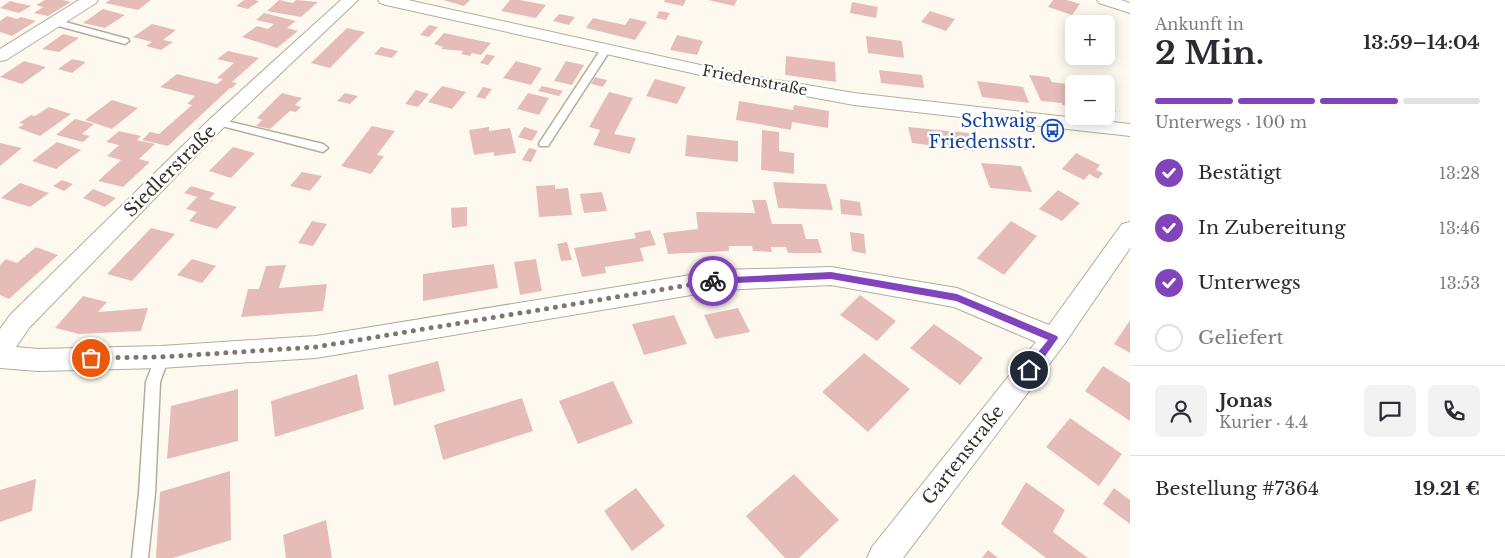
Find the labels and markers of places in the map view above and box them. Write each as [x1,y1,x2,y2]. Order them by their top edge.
place label: Schwaig Friedensstr. [928,110,1036,153]
bus stop icon: Schwaig Friedensstr. [1040,119,1064,143]
pin [70,337,112,379]
pin [1008,349,1050,391]

